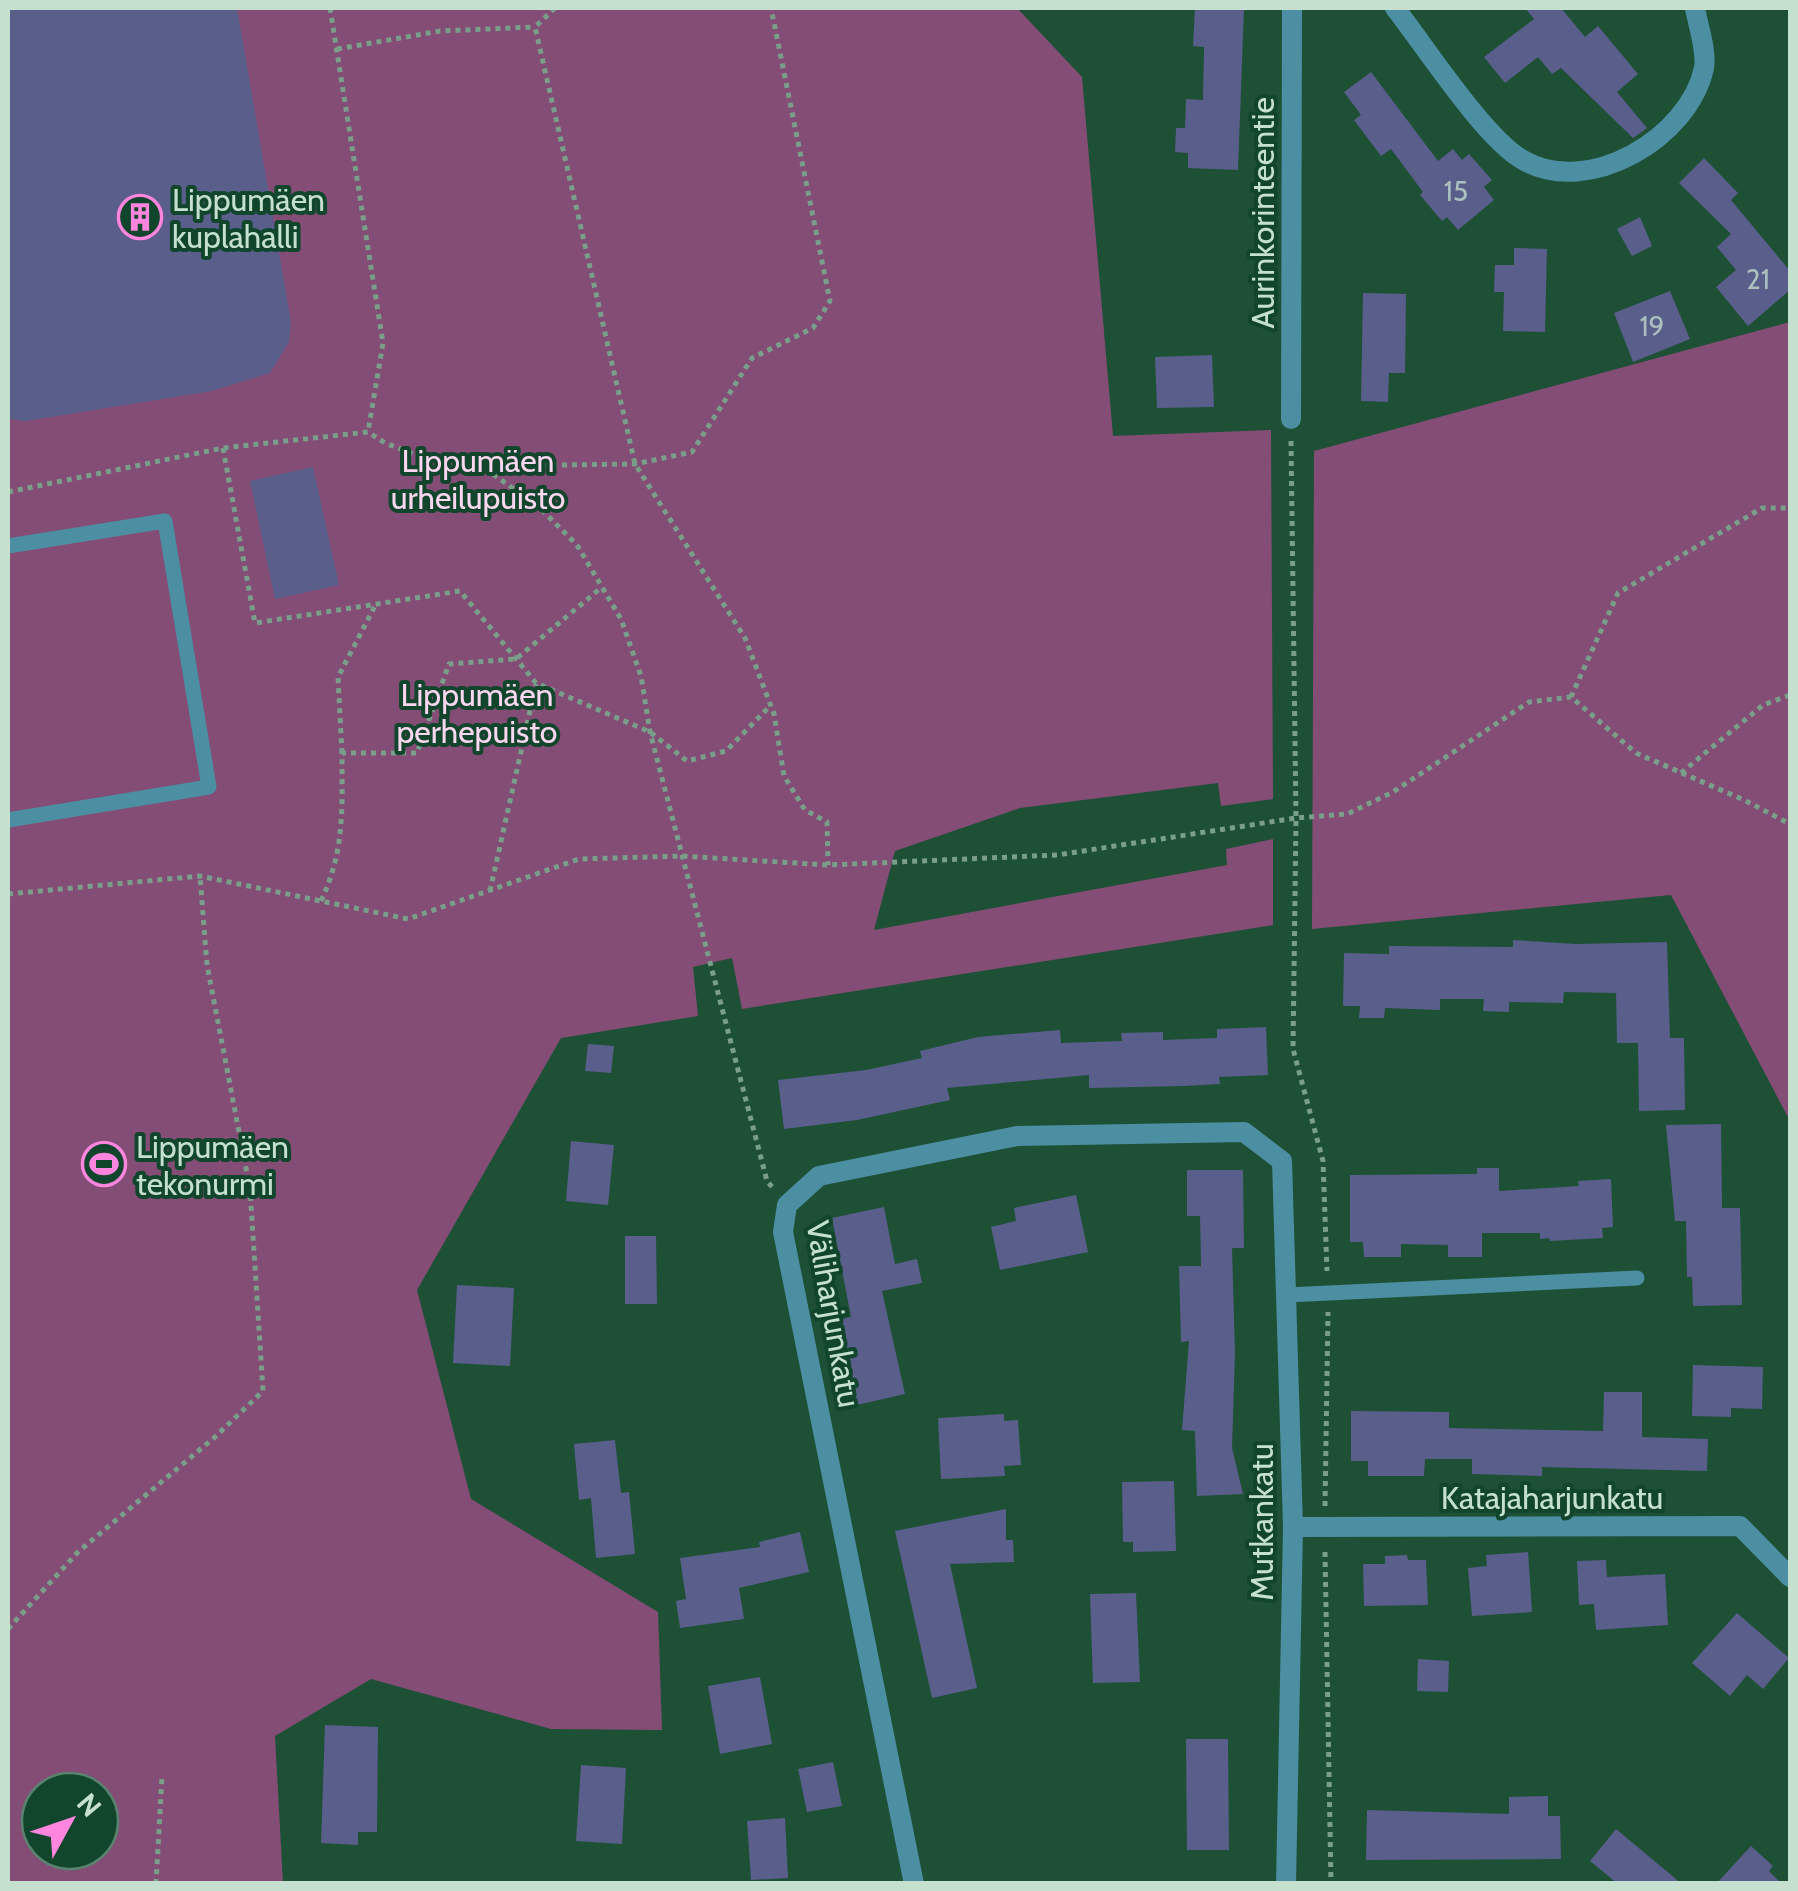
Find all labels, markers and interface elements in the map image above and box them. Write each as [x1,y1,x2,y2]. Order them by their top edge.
street label: Aurinkorinteentie [1243,97,1282,329]
house number: 15 [1444,174,1468,208]
place label: Lippumäen kuplahalli [172,180,325,256]
building icon: Lippumäen kuplahalli [117,194,163,240]
house number: 21 [1746,262,1770,296]
house number: 19 [1639,309,1665,343]
park label: Lippumäen urheilupuisto [391,441,565,517]
park label: Lippumäen perhepuisto [397,675,557,751]
place label: Lippumäen tekonurmi [136,1127,289,1203]
sports icon: Lippumäen tekonurmi [81,1141,127,1187]
street label: Väliharjunkatu [798,1218,870,1410]
street label: Mutkankatu [1242,1443,1281,1601]
street label: Katajaharjunkatu [1441,1478,1663,1517]
north arrow [20,1771,120,1871]
text: N [70,1786,109,1823]

